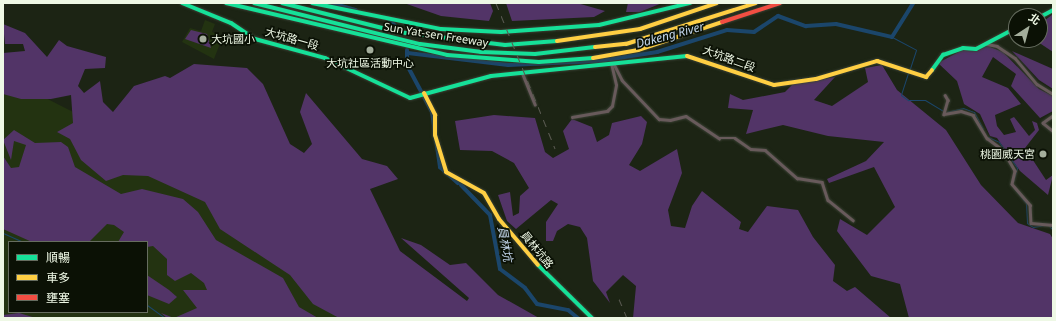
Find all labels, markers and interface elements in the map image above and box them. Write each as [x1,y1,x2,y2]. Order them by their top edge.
north arrow [1008,8,1048,48]
text: 北 [1026,9,1044,28]
water label: Dakeng River [634,19,706,51]
street label: Sun Yat-sen Freeway [383,20,489,50]
street label: 大坑路一段 [264,25,320,53]
place label: 大坑國小 [211,32,255,46]
marker: 大坑國小 [198,34,208,44]
street label: 大坑路二段 [701,43,757,75]
marker: 大坑社區活動中心 [365,45,375,55]
place label: 大坑社區活動中心 [326,56,414,70]
place label: 桃園威天宮 [980,147,1035,161]
marker: 桃園威天宮 [1038,149,1048,159]
water label: 員林坑 [495,225,515,263]
street label: 員林坑路 [518,229,556,271]
legend [8,241,148,313]
text: 順暢 [46,249,70,266]
text: 車多 [46,269,70,286]
text: 壅塞 [46,289,70,306]

